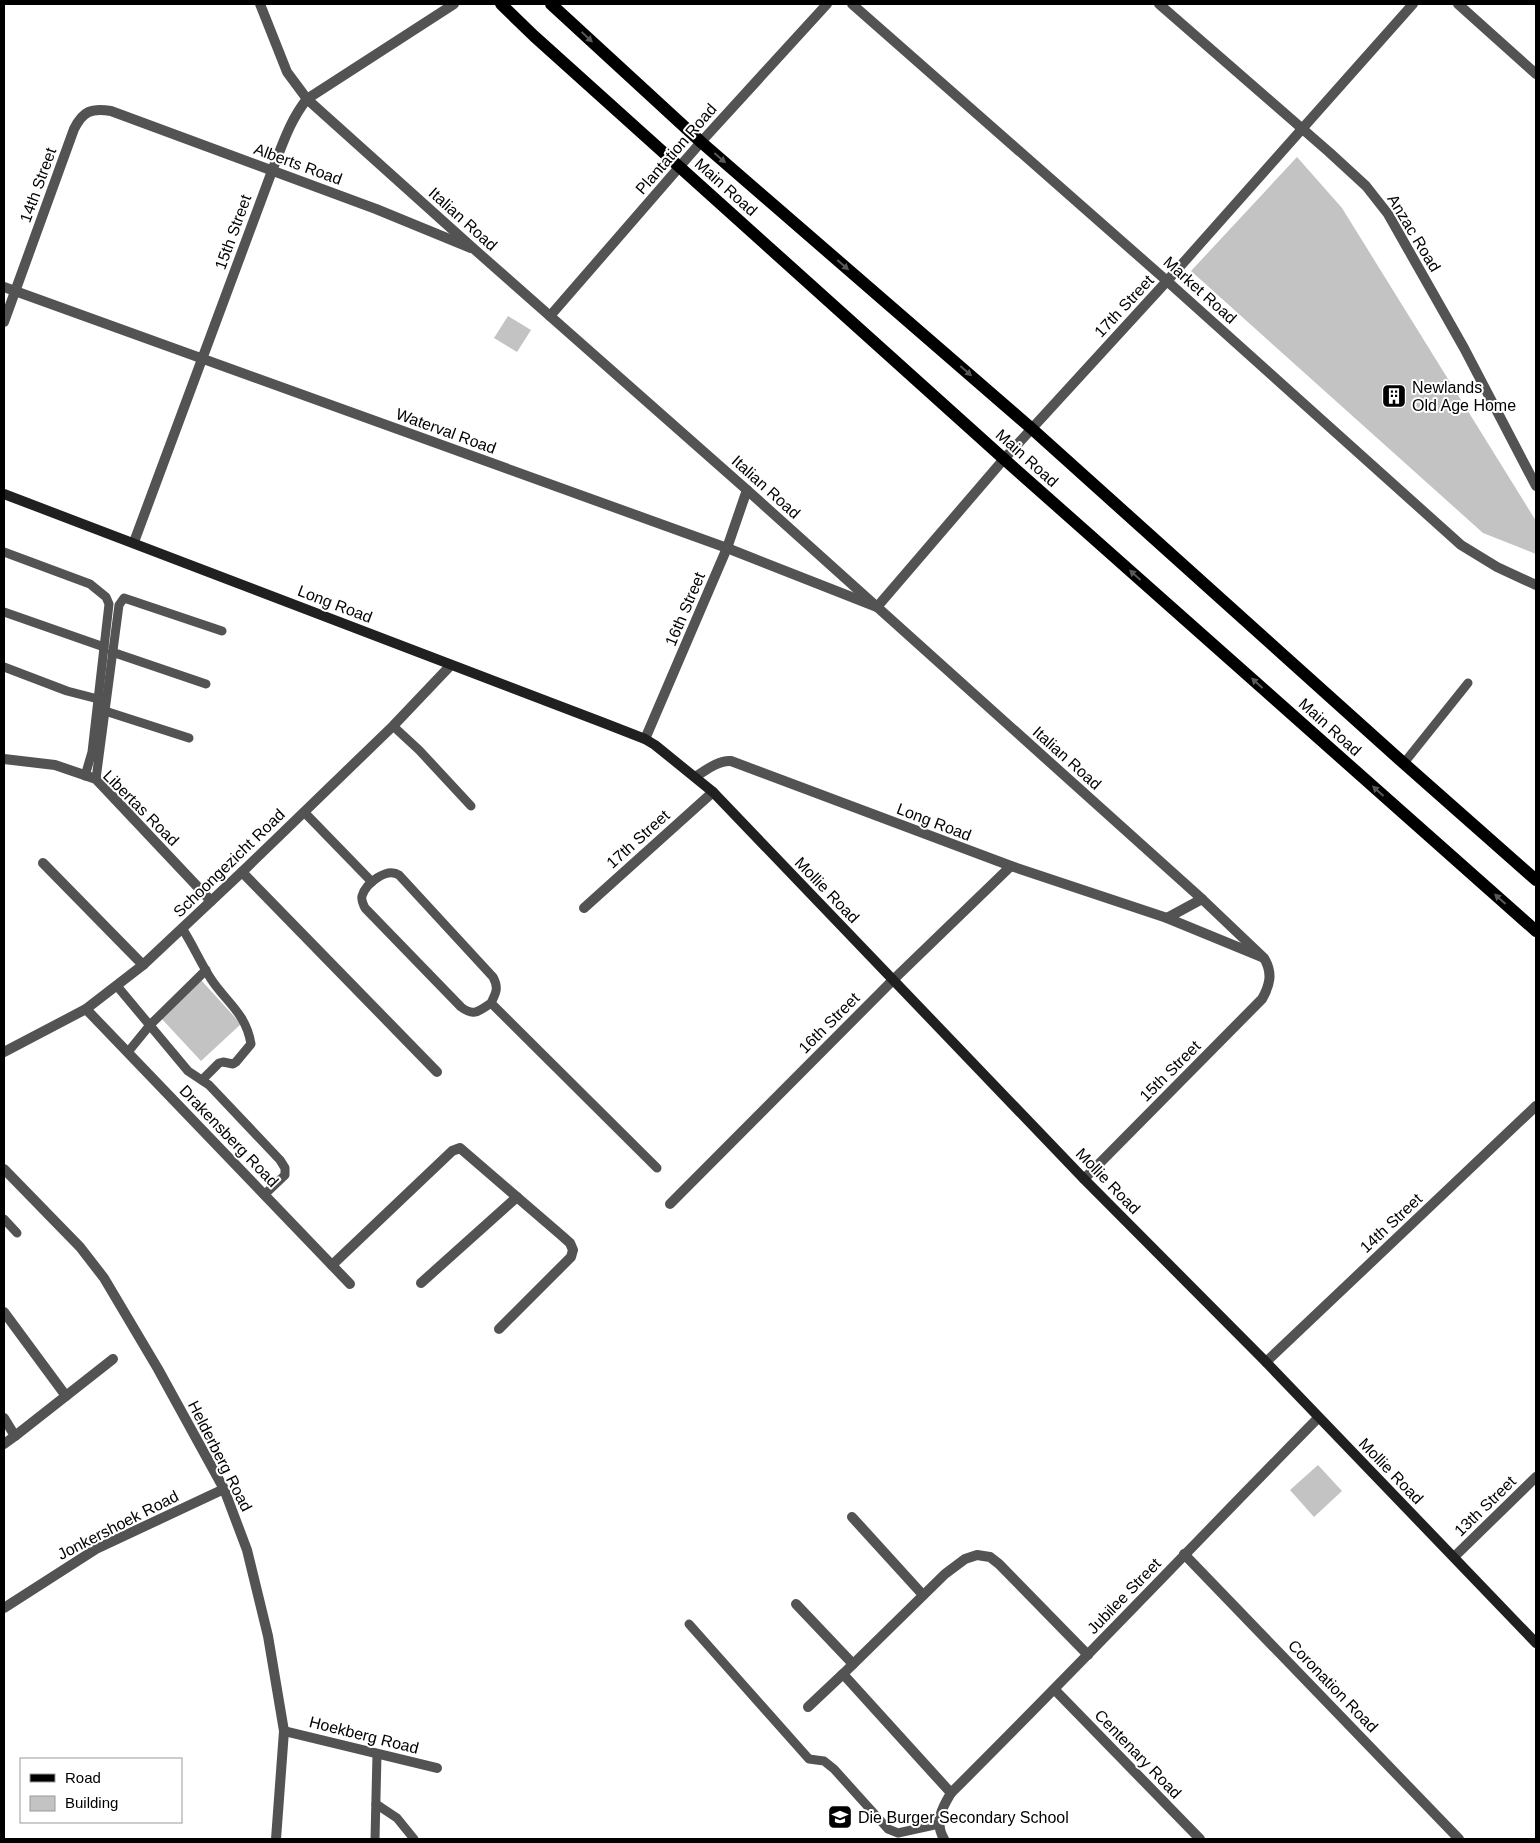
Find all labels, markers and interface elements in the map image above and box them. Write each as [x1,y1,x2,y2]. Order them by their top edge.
one-way arrow [581,31,593,43]
street label: Plantation Road [632,100,720,198]
street label: Alberts Road [252,140,344,188]
street label: 14th Street [17,145,60,225]
one-way arrow [713,153,726,164]
street label: Main Road [692,155,760,219]
street label: Italian Road [426,184,500,254]
street label: Anzac Road [1384,191,1444,275]
street label: 15th Street [212,192,255,272]
street label: Market Road [1160,253,1240,327]
one-way arrow [836,259,848,271]
street label: 17th Street [1091,271,1157,340]
one-way arrow [959,366,972,377]
place label: Newlands Old Age Home [1412,379,1516,414]
building icon: Newlands Old Age Home [1381,383,1407,409]
street label: Waterval Road [394,405,498,457]
street label: Main Road [993,426,1061,490]
street label: Italian Road [729,452,803,522]
street label: 16th Street [662,569,708,648]
one-way arrow [1129,570,1142,581]
street label: Long Road [295,582,375,626]
one-way arrow [1251,677,1263,689]
street label: Main Road [1296,695,1364,759]
street label: Italian Road [1030,723,1104,793]
street label: Libertas Road [100,767,182,849]
one-way arrow [1373,785,1385,797]
street label: Long Road [894,800,974,844]
street label: Schoongezicht Road [170,806,288,920]
street label: 17th Street [603,806,673,872]
street label: Mollie Road [792,854,862,926]
one-way arrow [1494,893,1506,905]
street label: 16th Street [795,989,863,1057]
street label: 15th Street [1136,1037,1204,1105]
street label: Drakensberg Road [176,1082,282,1190]
street label: Mollie Road [1073,1145,1143,1217]
street label: 14th Street [1357,1190,1426,1256]
street label: Helderberg Road [185,1398,255,1514]
street label: Mollie Road [1356,1435,1426,1507]
street label: 13th Street [1451,1472,1519,1539]
street label: Jonkershoek Road [55,1487,181,1563]
street label: Jubilee Street [1084,1555,1164,1637]
street label: Coronation Road [1285,1637,1381,1735]
street label: Centenary Road [1091,1706,1185,1802]
street label: Hoekberg Road [308,1713,420,1757]
legend [20,1758,182,1823]
text: Road [65,1769,101,1786]
text: Building [65,1794,118,1811]
school or university icon: Die Burger Secondary School [827,1804,853,1830]
place label: Die Burger Secondary School [858,1809,1069,1826]

